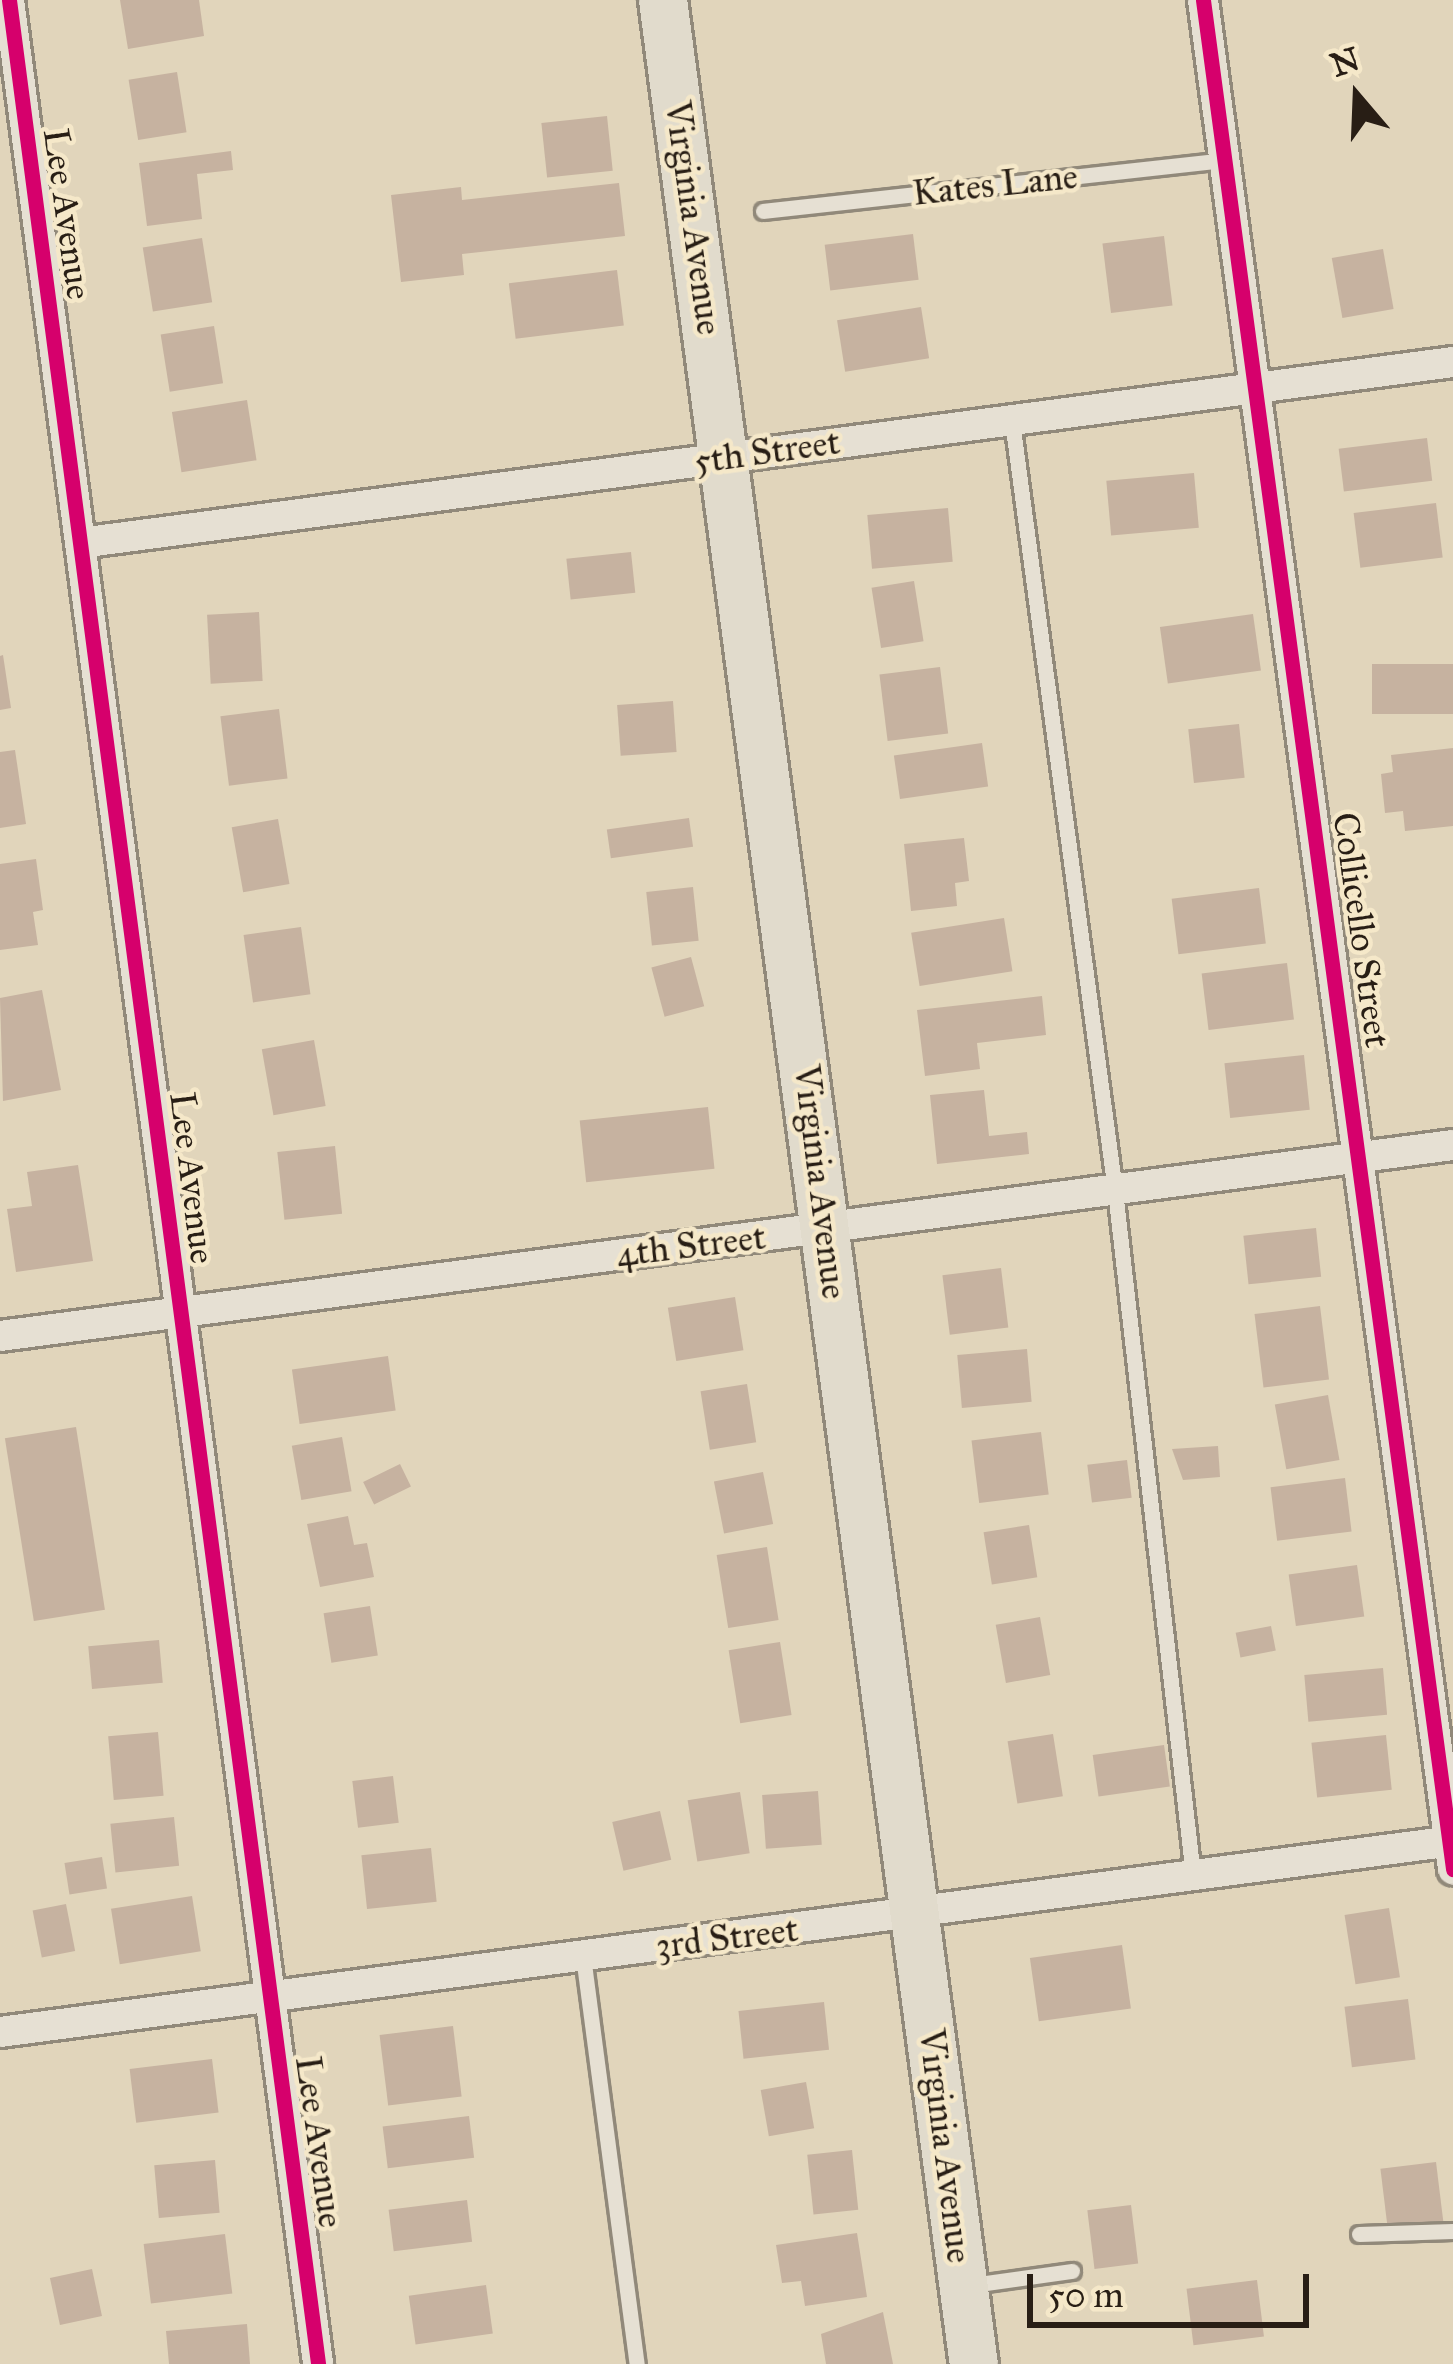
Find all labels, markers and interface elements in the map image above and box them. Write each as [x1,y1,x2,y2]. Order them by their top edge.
north arrow [1297,36,1417,156]
text: N [1326,38,1365,85]
street label: Virginia Avenue [655,98,731,338]
street label: Lee Avenue [34,126,100,302]
street label: Kates Lane [910,155,1080,215]
street label: 5th Street [691,420,843,484]
street label: Collicello Street [1323,810,1399,1050]
street label: Virginia Avenue [784,1062,856,1302]
street label: Lee Avenue [160,1090,224,1266]
street label: 4th Street [614,1215,768,1277]
street label: 3rd Street [653,1908,801,1968]
street label: Virginia Avenue [909,2026,981,2266]
street label: Lee Avenue [286,2054,352,2230]
scale bar [1033,2250,1315,2324]
text: 50 m [1048,2273,1124,2317]

